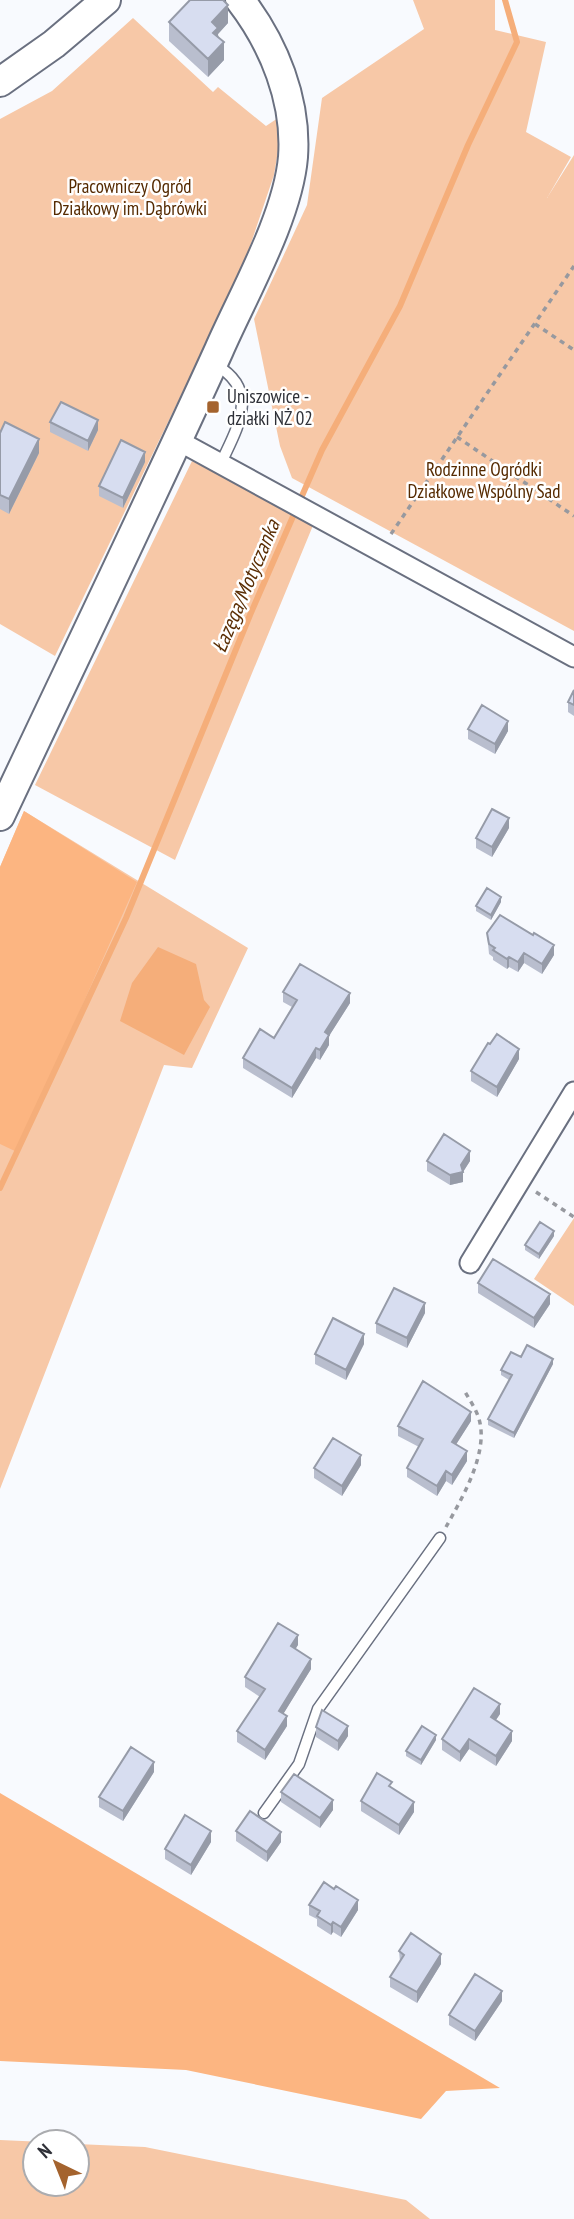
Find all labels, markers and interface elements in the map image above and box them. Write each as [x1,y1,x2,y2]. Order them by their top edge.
park label: Pracowniczy Ogród Działkowy im. Dąbrówki [53,174,207,220]
place label: Uniszowice - działki NŻ 02 [227,384,313,430]
marker: Uniszowice - działki NŻ 02 [205,399,221,415]
park label: Rodzinne Ogródki Działkowe Wspólny Sad [408,457,560,503]
water label: Łazęga/Motyczanka [206,514,286,656]
north arrow [21,2128,91,2198]
text: N [32,2138,56,2163]

